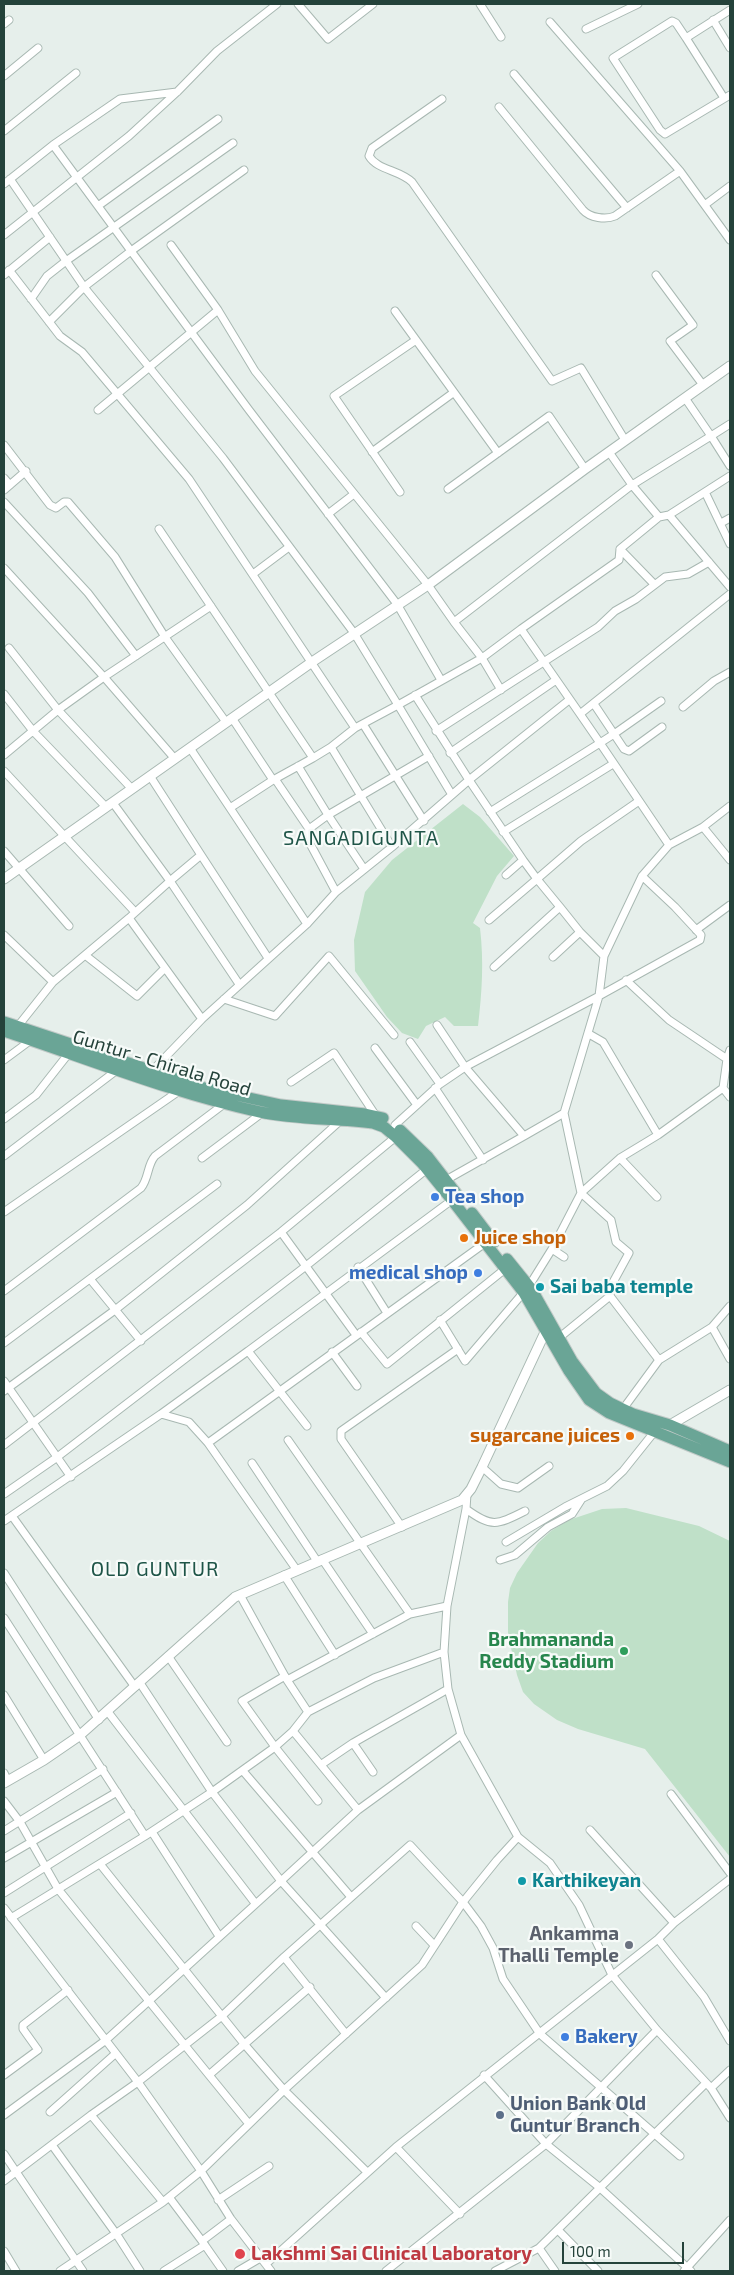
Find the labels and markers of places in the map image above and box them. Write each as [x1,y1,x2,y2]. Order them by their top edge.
place label: Tea shop [445,1186,524,1208]
marker: Tea shop [429,1191,441,1203]
place label: Juice shop [474,1227,566,1249]
marker: Juice shop [458,1232,470,1244]
place label: medical shop [349,1262,468,1284]
marker: medical shop [472,1267,484,1279]
place label: Sai baba temple [550,1276,693,1298]
marker: Sai baba temple [534,1281,546,1293]
place label: sugarcane juices [470,1425,620,1447]
marker: sugarcane juices [624,1430,636,1442]
place label: Brahmananda Reddy Stadium [479,1629,614,1673]
marker: Brahmananda Reddy Stadium [618,1645,630,1657]
place label: Karthikeyan [532,1870,641,1892]
marker: Karthikeyan [516,1875,528,1887]
place label: Ankamma Thalli Temple [498,1923,619,1967]
marker: Ankamma Thalli Temple [623,1939,635,1951]
place label: Bakery [575,2026,638,2048]
marker: Bakery [559,2031,571,2043]
place label: Union Bank Old Guntur Branch [510,2093,646,2137]
marker: Union Bank Old Guntur Branch [494,2109,506,2121]
place label: Lakshmi Sai Clinical Laboratory [251,2243,532,2265]
marker: Lakshmi Sai Clinical Laboratory [233,2247,247,2261]

